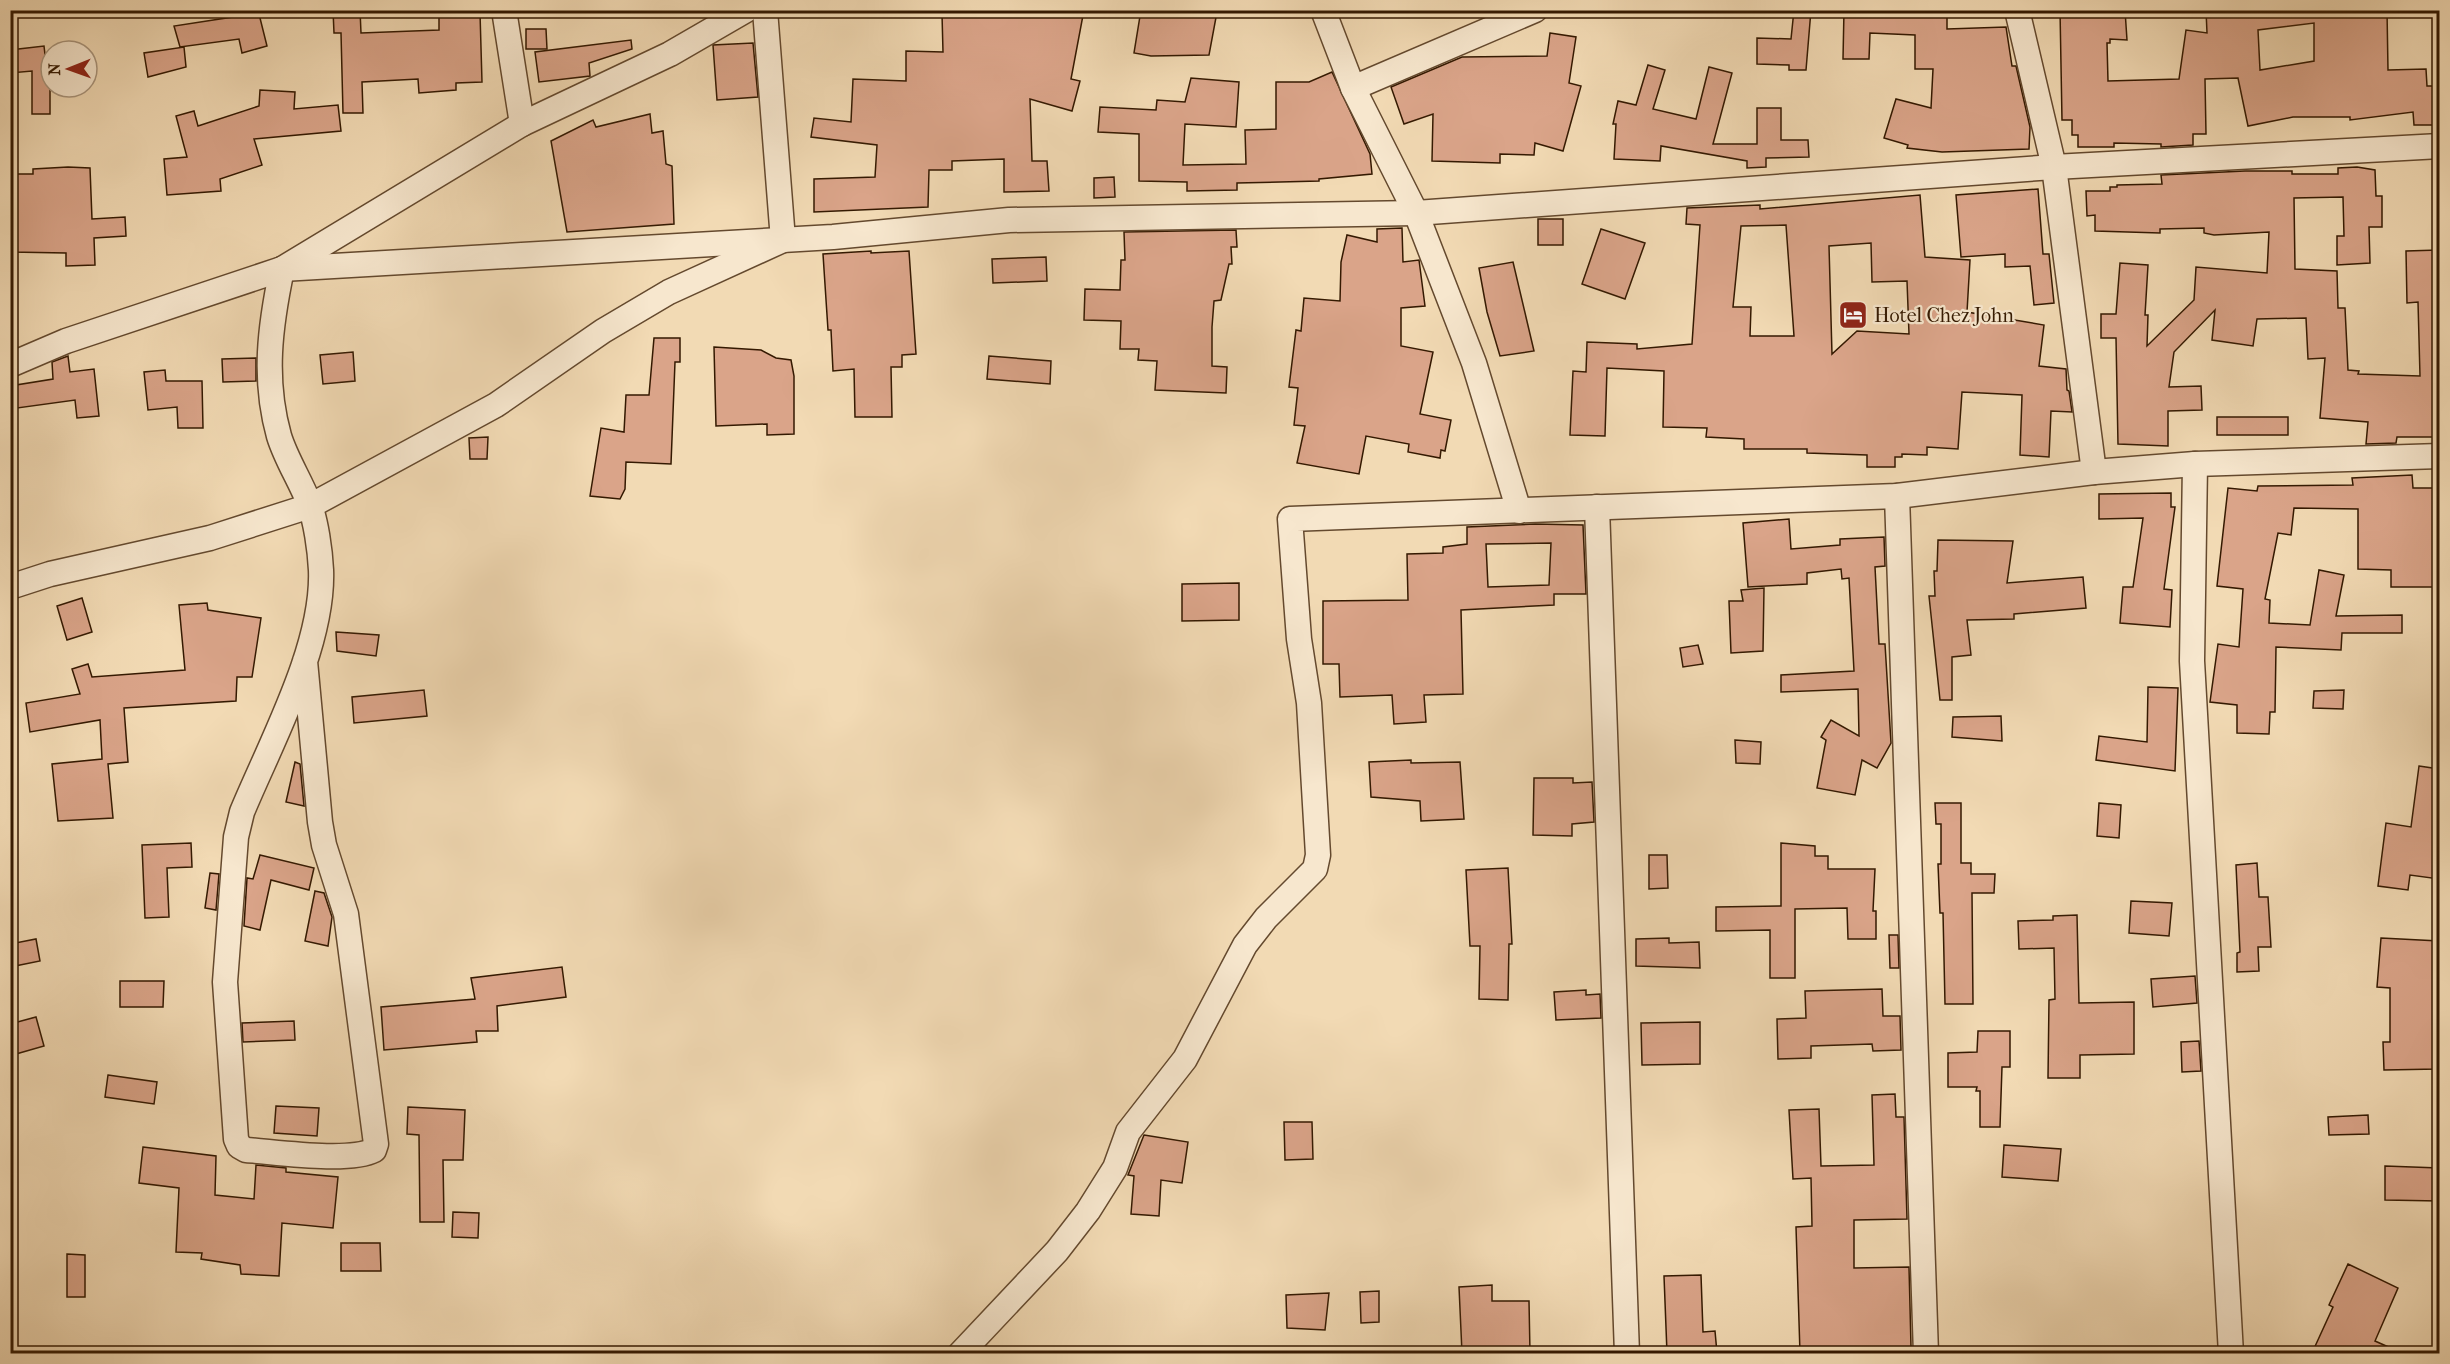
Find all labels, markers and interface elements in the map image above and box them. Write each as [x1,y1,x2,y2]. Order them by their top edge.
north arrow [39,39,99,99]
text: N [45,62,64,75]
hotel icon: Hotel Chez John [1837,299,1869,331]
place label: Hotel Chez John [1874,304,2014,327]

